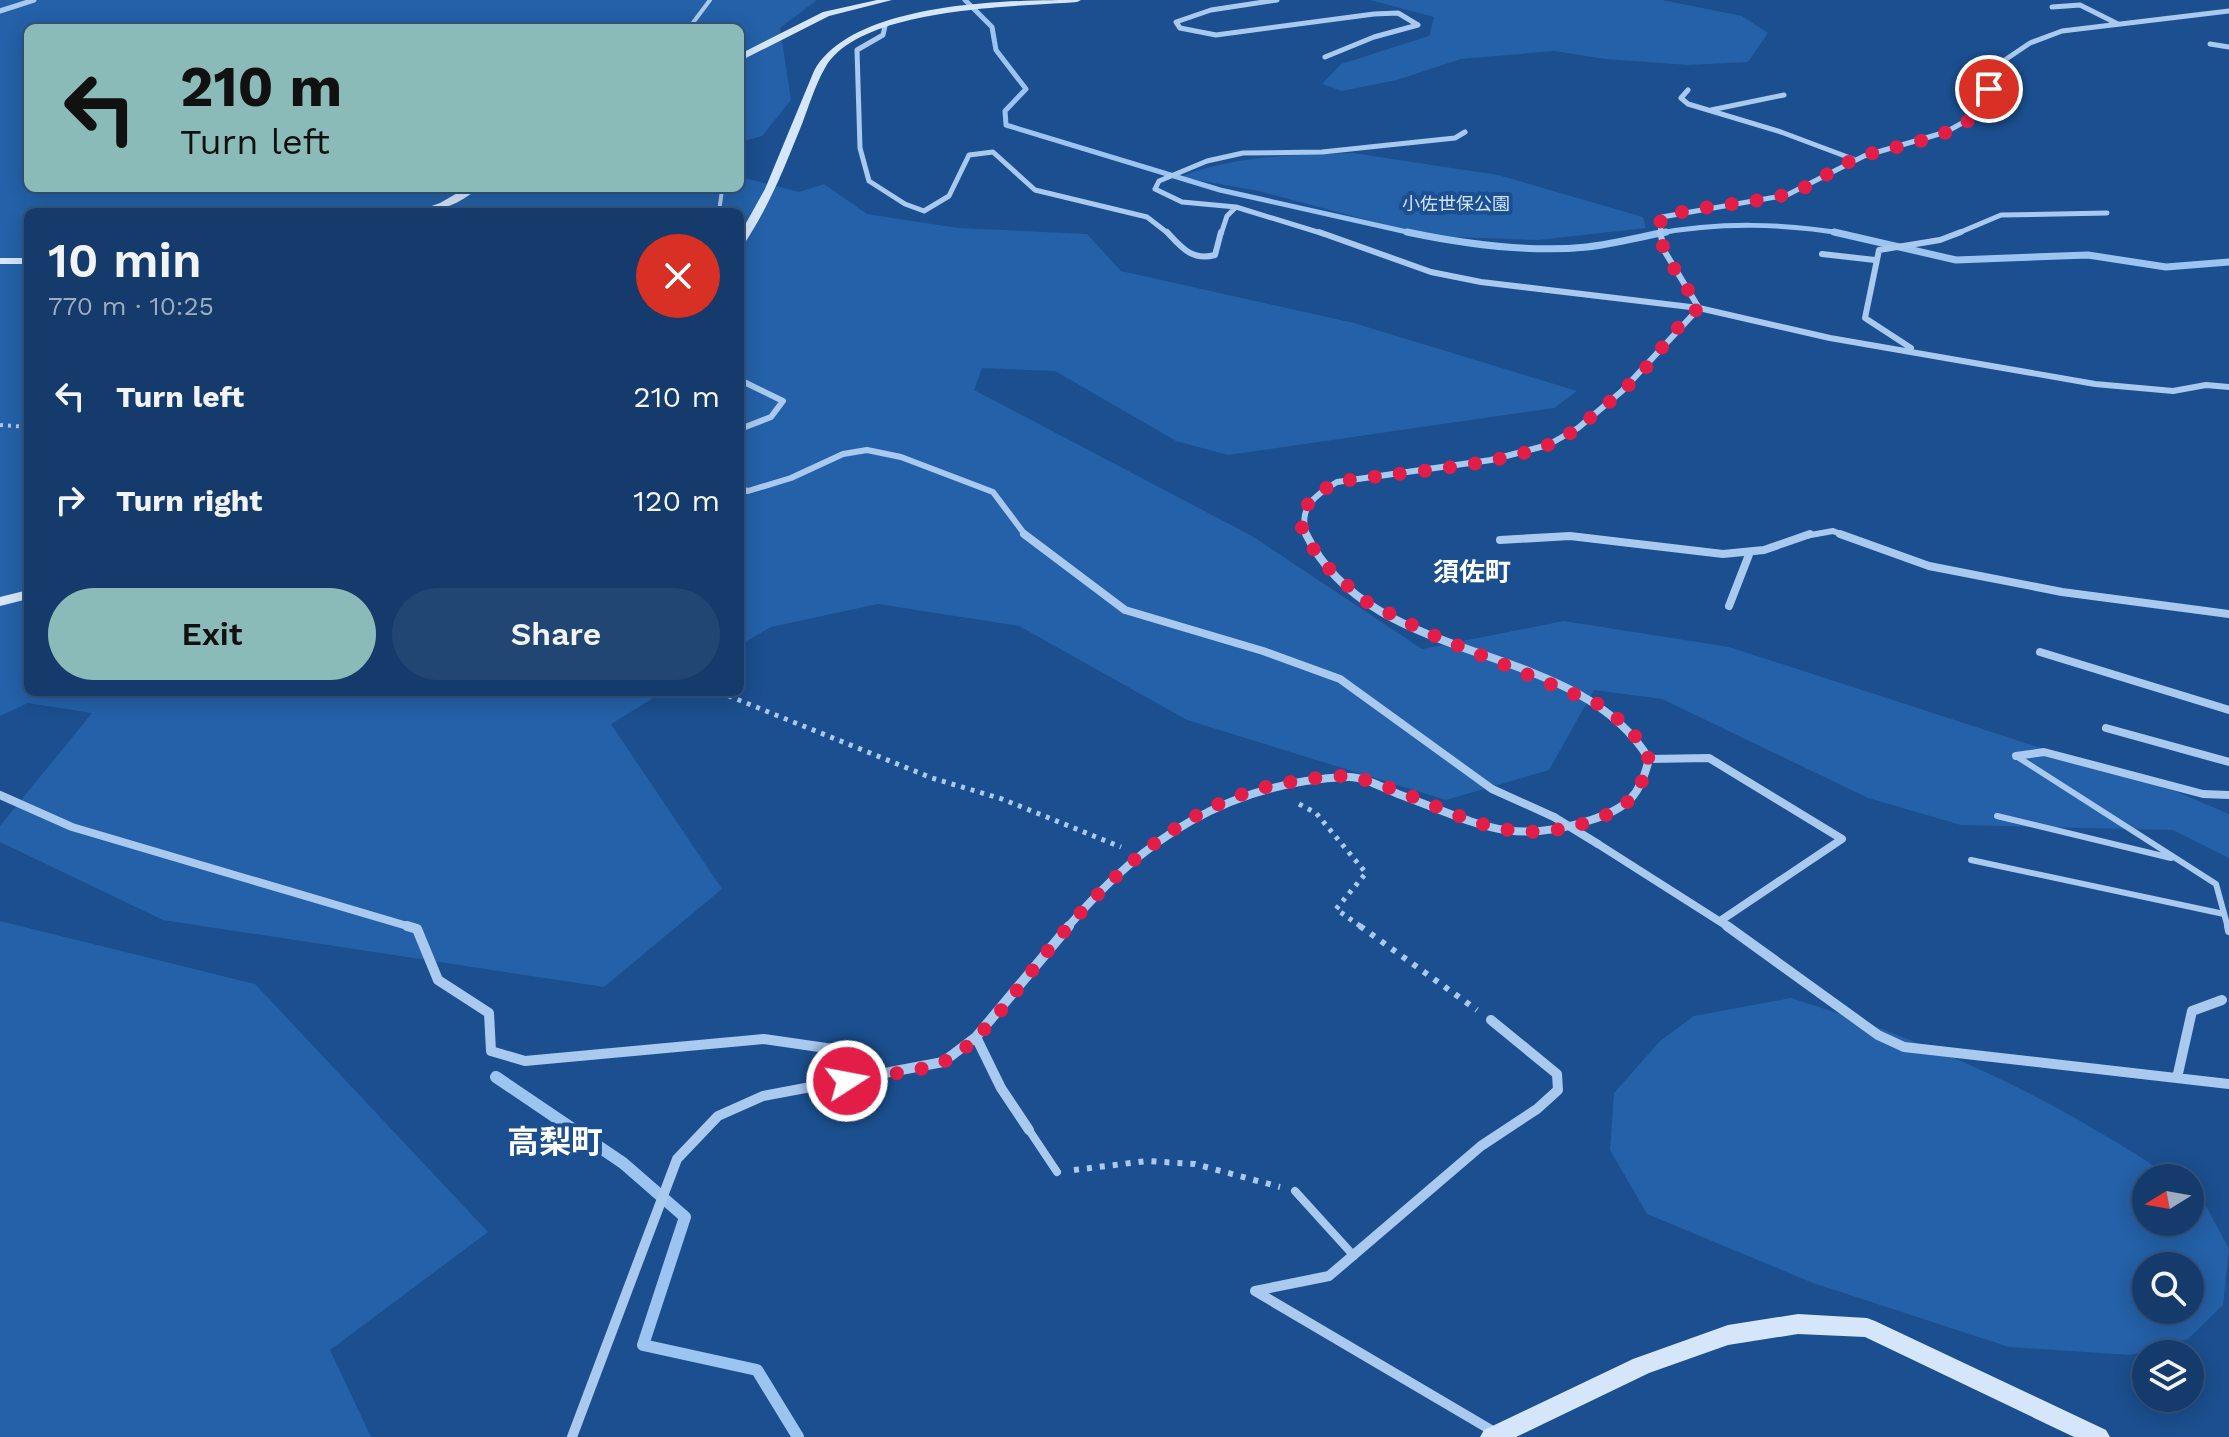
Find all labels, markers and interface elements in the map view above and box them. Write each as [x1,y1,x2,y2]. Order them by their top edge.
text: 210 m [180,54,342,120]
pin [1955,55,2023,123]
icon: left [48,56,152,160]
icon: arrive [1967,67,2011,111]
text: Turn left [180,121,330,163]
park label: 小佐世保公園 [1402,193,1510,214]
text: 10 min [48,232,202,289]
button: close [636,234,720,318]
text: 770 m · 10:25 [48,291,214,321]
icon: left [48,374,92,418]
text: Turn left [116,379,244,414]
text: 210 m [633,379,720,414]
icon: right [48,478,92,522]
text: Turn right [116,483,262,518]
text: 120 m [633,483,720,518]
district label: 須佐町 [1433,557,1511,587]
button: Exit [48,588,376,680]
button: Share [392,588,720,680]
position arrow [805,1039,889,1123]
district label: 高梨町 [507,1123,603,1161]
north arrow [2132,1164,2204,1236]
map controls [2132,1164,2204,1412]
button: search [2132,1252,2204,1324]
button: layers [2132,1340,2204,1412]

